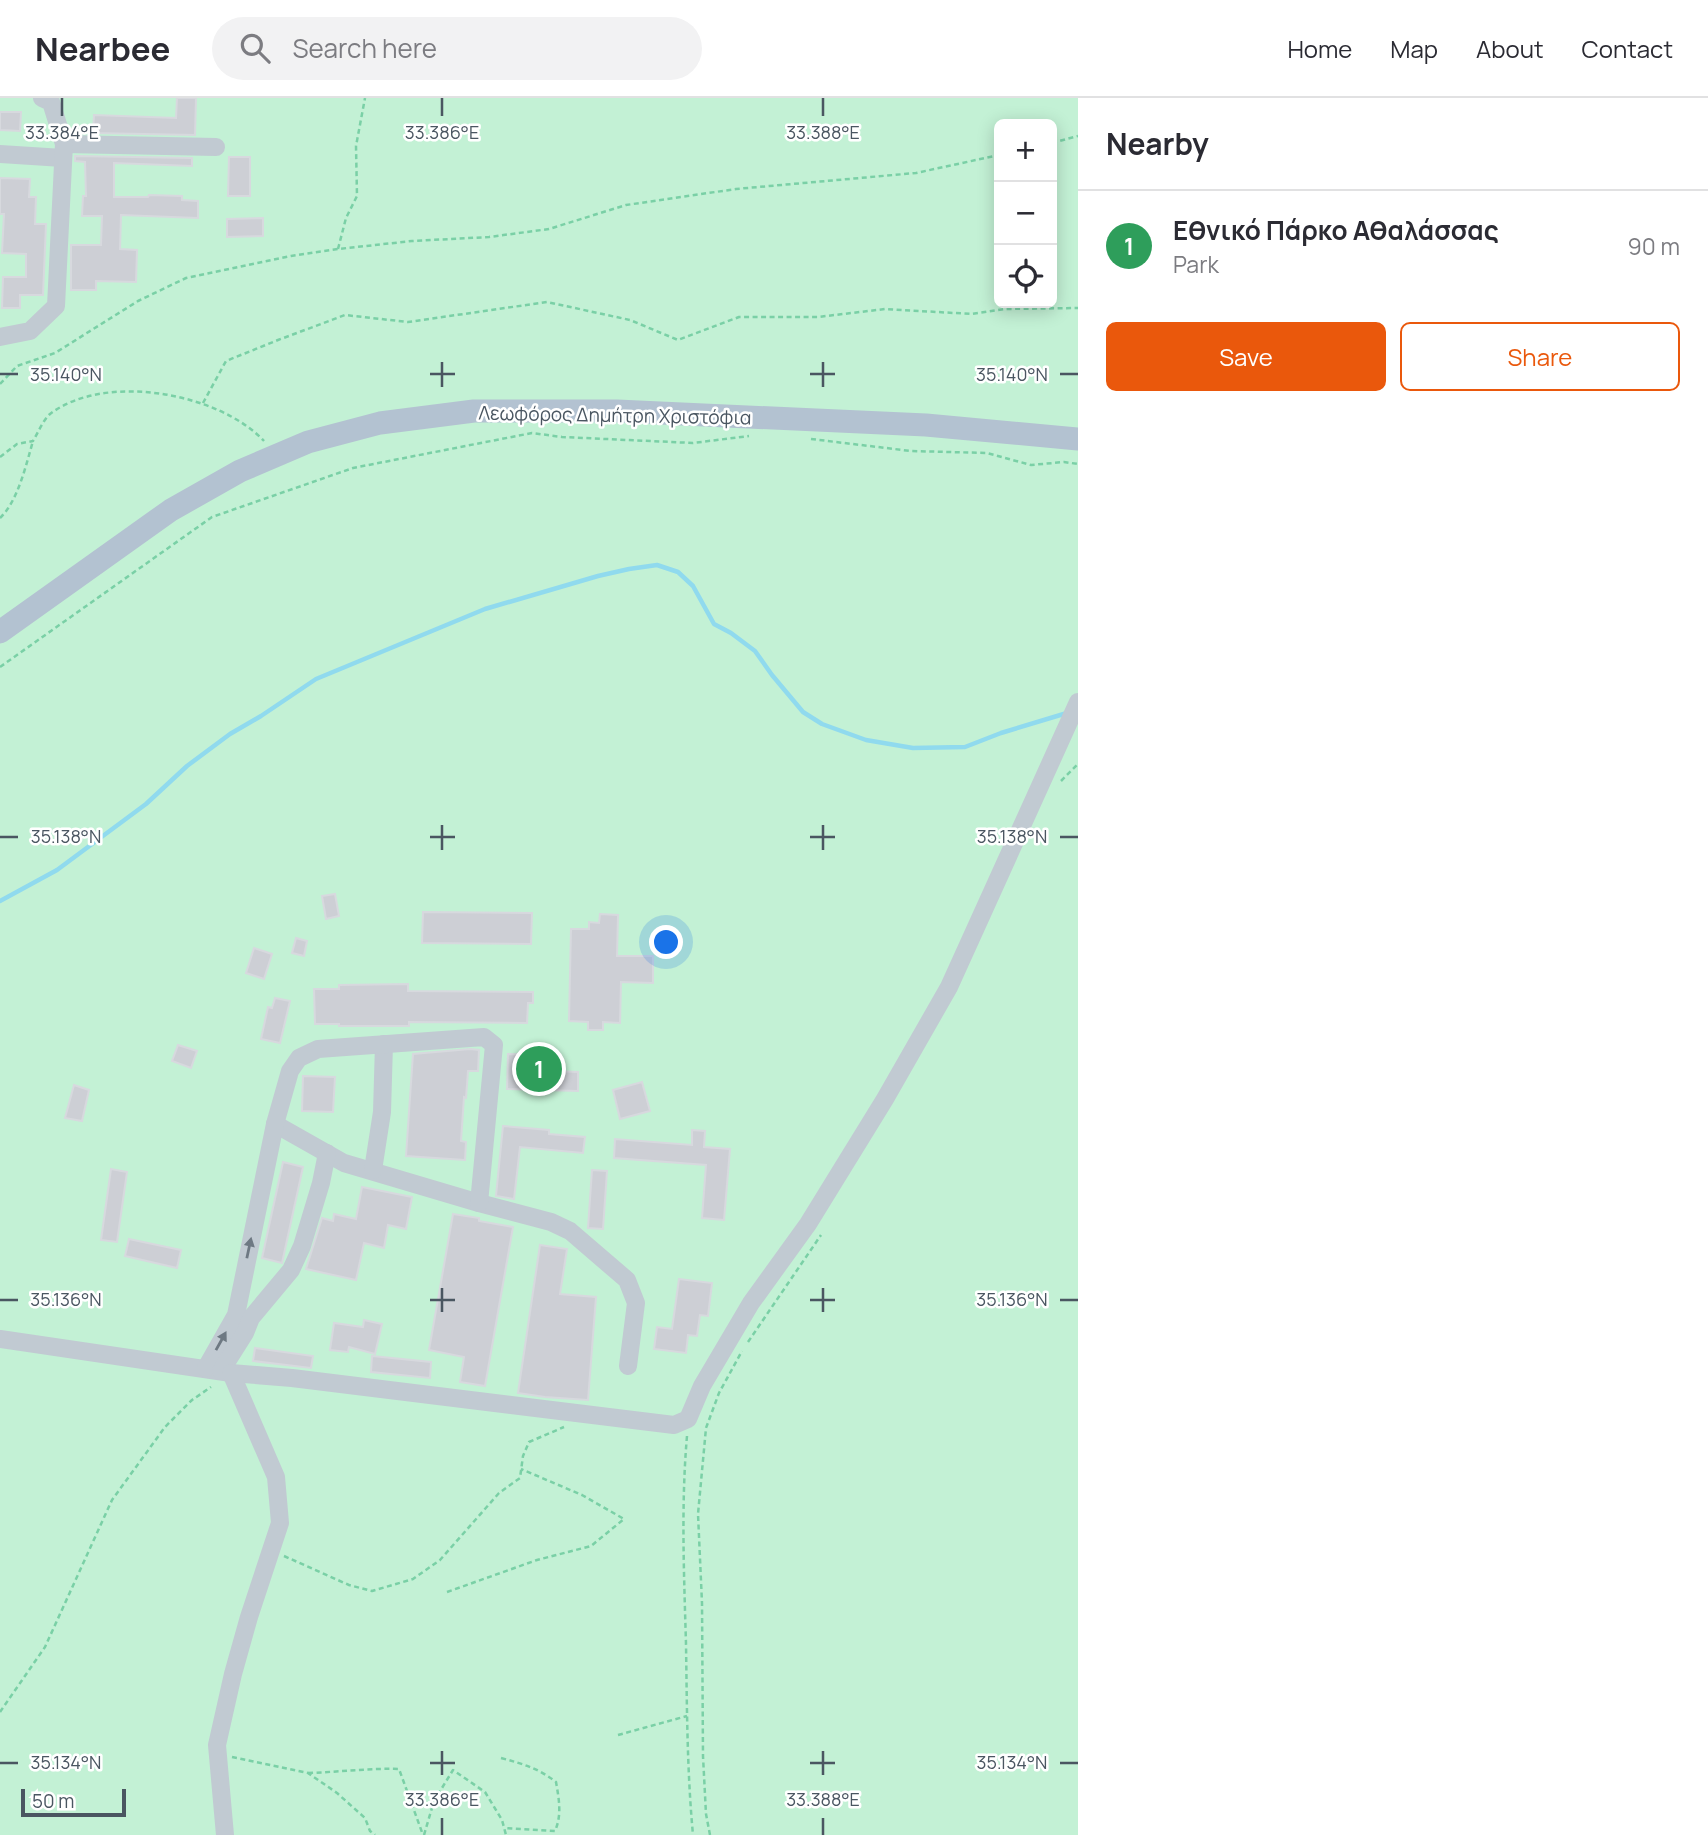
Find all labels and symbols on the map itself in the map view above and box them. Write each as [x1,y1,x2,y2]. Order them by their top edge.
text: 33.384°E [25,120,99,144]
text: 33.386°E [405,120,479,144]
text: 33.388°E [786,120,860,144]
text: 35.140°N [30,362,102,386]
text: 35.140°N [976,362,1048,386]
street label: Λεωφόρος Δημήτρη Χριστόφια [478,400,752,430]
text: 35.138°N [31,824,101,848]
text: 35.138°N [977,824,1047,848]
your location [649,925,683,959]
pin: 1 [516,1043,562,1095]
one-way arrow [244,1237,255,1259]
text: 35.136°N [30,1287,102,1311]
text: 35.136°N [976,1287,1048,1311]
one-way arrow [215,1332,227,1351]
text: 35.134°N [31,1750,101,1774]
text: 35.134°N [977,1750,1047,1774]
scale bar [21,1786,126,1818]
text: 33.386°E [405,1787,479,1811]
text: 33.388°E [786,1787,860,1811]

